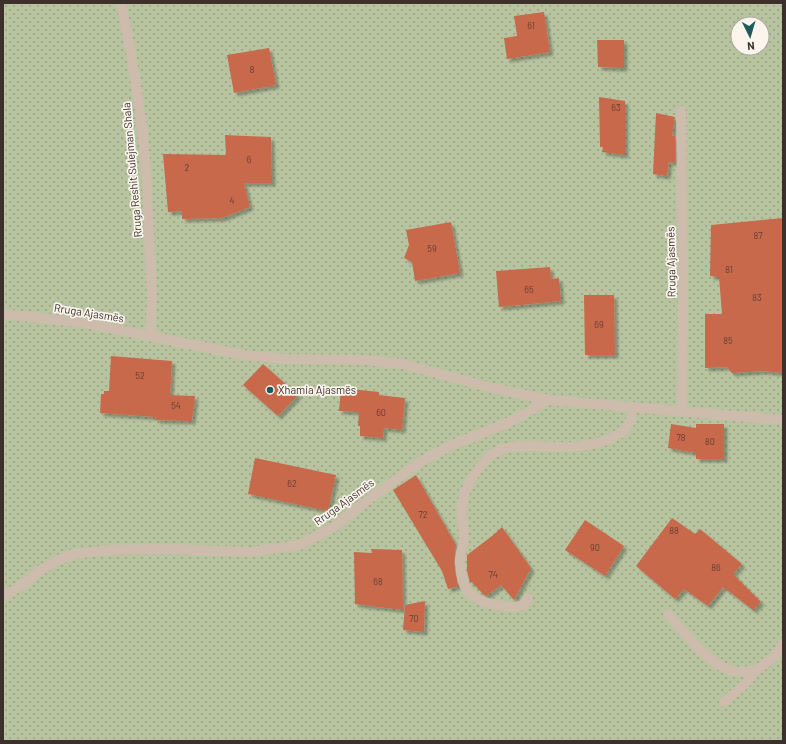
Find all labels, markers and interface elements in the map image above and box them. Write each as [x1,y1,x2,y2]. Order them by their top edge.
north arrow [730,16,770,56]
house number: 61 [527,20,535,31]
text: N [747,40,755,53]
house number: 8 [250,64,255,75]
street label: Rruga Reshit Sulejman Shala [119,102,144,238]
house number: 63 [611,102,621,113]
house number: 6 [247,154,252,165]
house number: 2 [185,162,190,173]
house number: 4 [230,195,235,206]
street label: Rruga Ajasmës [663,227,678,297]
house number: 87 [754,230,763,241]
house number: 59 [427,243,437,254]
house number: 81 [725,264,733,275]
house number: 65 [524,284,534,295]
house number: 83 [752,292,762,303]
street label: Rruga Ajasmës [53,301,125,324]
house number: 69 [594,319,604,330]
house number: 85 [723,335,733,346]
house number: 52 [135,370,145,381]
place label: Xhamia Ajasmës [278,383,356,396]
marker: Xhamia Ajasmës [265,385,275,395]
house number: 54 [171,400,181,411]
house number: 60 [376,407,386,418]
house number: 78 [677,432,686,443]
house number: 80 [705,436,715,447]
street label: Rruga Ajasmës [311,476,376,528]
house number: 62 [287,478,297,489]
house number: 72 [418,509,428,520]
house number: 88 [669,525,679,536]
house number: 90 [590,542,600,553]
house number: 86 [711,562,721,573]
house number: 74 [488,569,498,580]
house number: 68 [373,576,383,587]
house number: 70 [409,613,419,624]

